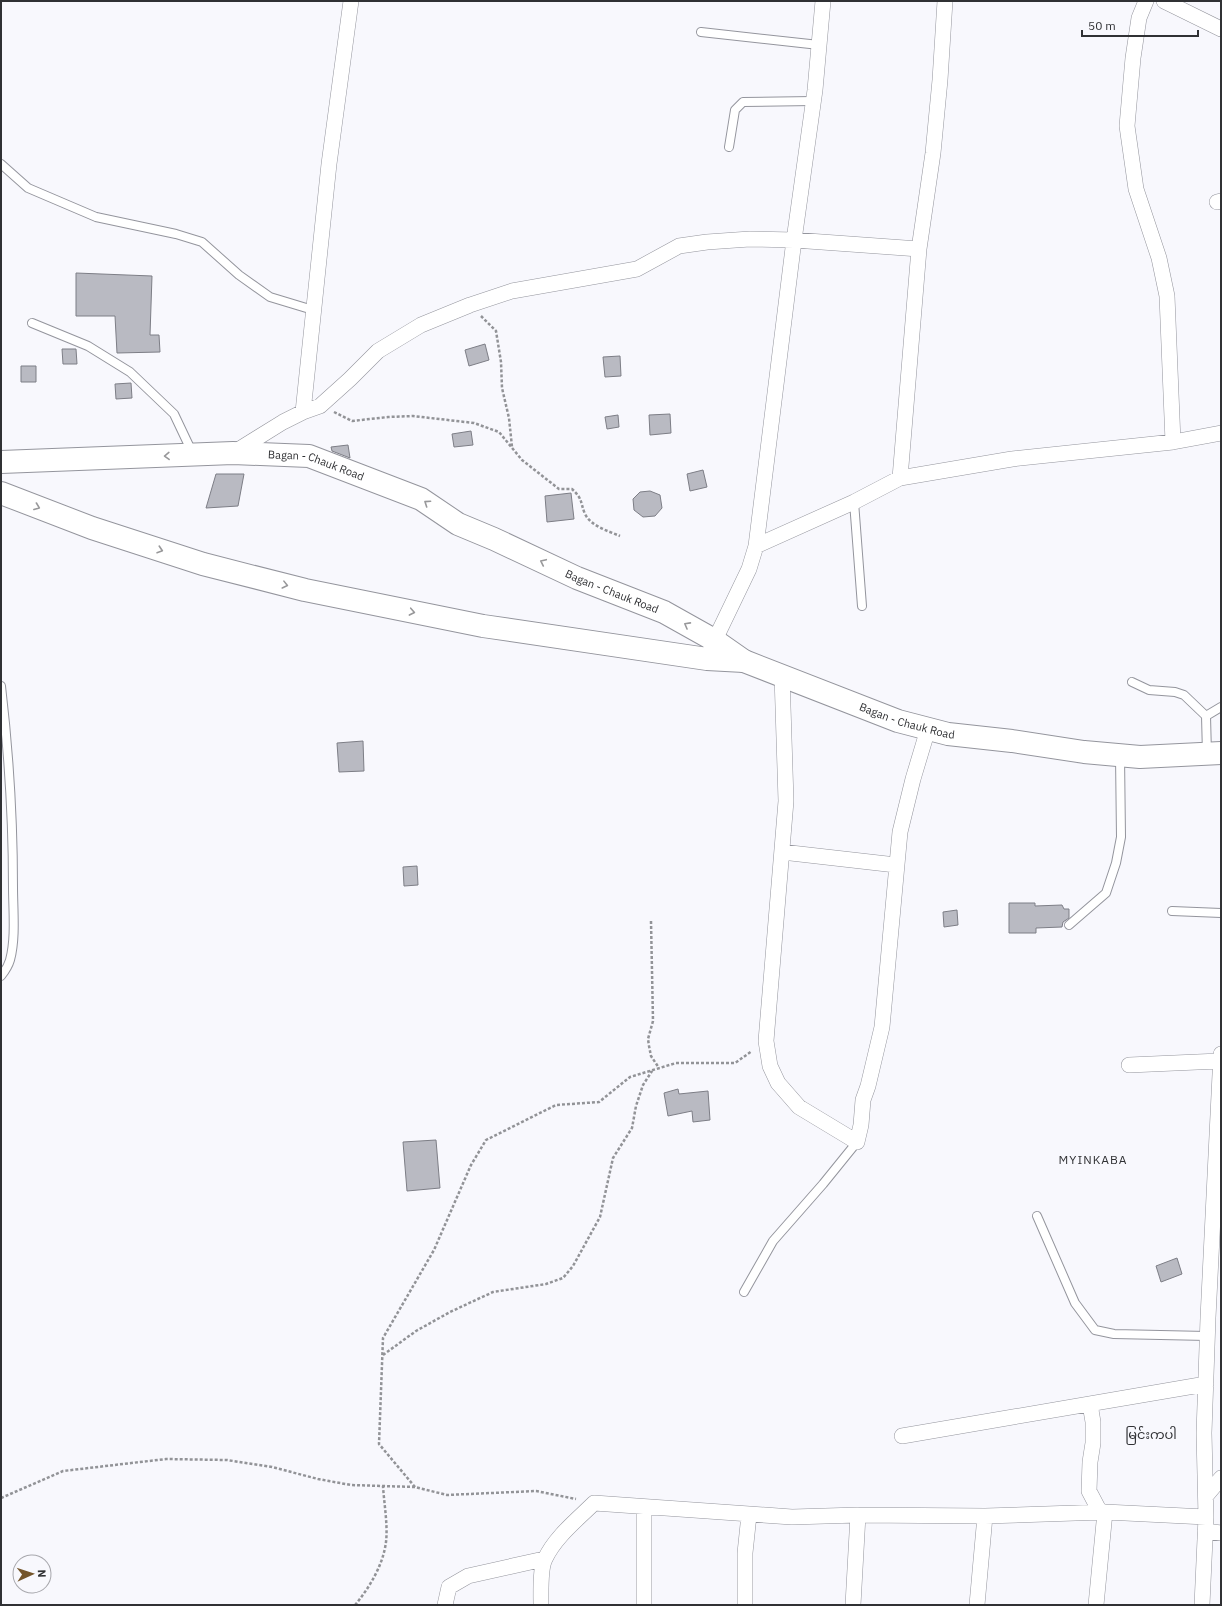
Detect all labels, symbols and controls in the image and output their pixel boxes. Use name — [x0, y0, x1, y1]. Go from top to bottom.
scale bar — [1082, 12, 1198, 38]
text: 50 m — [1088, 18, 1116, 33]
street label: Bagan - Chauk Road — [268, 447, 366, 484]
one-way arrow — [164, 452, 170, 460]
one-way arrow — [425, 501, 432, 508]
one-way arrow — [34, 503, 41, 511]
one-way arrow — [156, 545, 163, 554]
one-way arrow — [540, 559, 547, 567]
street label: Bagan - Chauk Road — [563, 566, 661, 616]
one-way arrow — [282, 580, 288, 588]
one-way arrow — [409, 608, 415, 616]
one-way arrow — [684, 622, 692, 629]
street label: Bagan - Chauk Road — [857, 700, 956, 742]
district label: MYINKABA — [1059, 1152, 1127, 1167]
district label: မြင်းကပါ — [1125, 1426, 1177, 1445]
north arrow — [12, 1554, 52, 1594]
text: N — [35, 1569, 49, 1578]

